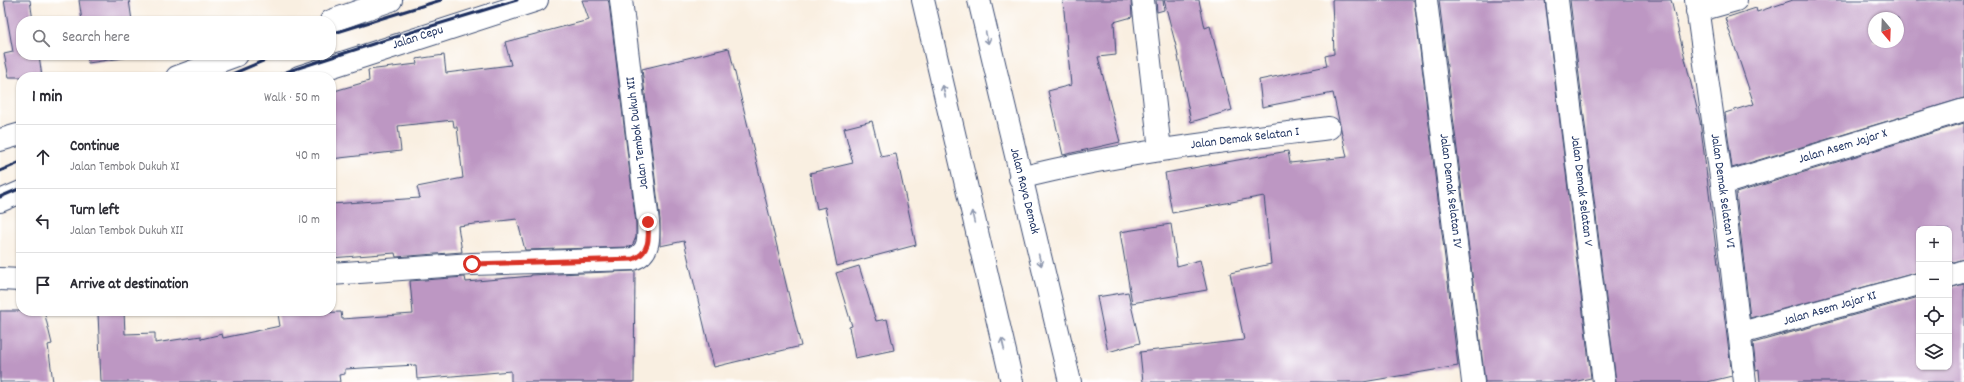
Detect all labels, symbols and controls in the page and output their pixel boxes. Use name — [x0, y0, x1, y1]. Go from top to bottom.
north arrow — [1868, 12, 1904, 48]
search box — [16, 16, 336, 60]
street label: Jalan Cepu — [390, 21, 446, 55]
icon: search — [30, 27, 52, 49]
text: Search here — [62, 27, 130, 49]
one-way arrow — [984, 31, 992, 44]
street label: Jalan Tembok Dukuh XII — [622, 76, 654, 190]
one-way arrow — [940, 85, 948, 98]
text: 1 min — [32, 86, 62, 110]
text: Walk · 50 m — [264, 89, 320, 108]
street label: Jalan Demak Selatan I — [1190, 123, 1300, 155]
street label: Jalan Asem Jajar X — [1796, 124, 1890, 170]
street label: Jalan Demak Selatan IV — [1434, 132, 1467, 250]
street label: Jalan Demak Selatan VI — [1705, 132, 1739, 250]
street label: Jalan Demak Selatan V — [1565, 134, 1597, 248]
text: Continue — [70, 136, 119, 158]
icon: ahead — [32, 146, 54, 168]
street label: Jalan Raya Demak — [1004, 146, 1044, 236]
text: 40 m — [296, 147, 320, 166]
text: Jalan Tembok Dukuh XI — [70, 158, 179, 177]
text: Turn left — [70, 200, 119, 222]
icon: left — [32, 210, 54, 232]
text: 10 m — [298, 211, 320, 230]
one-way arrow — [969, 211, 977, 224]
route end — [639, 213, 657, 231]
text: Jalan Tembok Dukuh XII — [70, 222, 183, 241]
map controls — [1916, 226, 1952, 370]
button: + — [1916, 226, 1952, 262]
one-way arrow — [1037, 253, 1044, 266]
route start — [463, 255, 481, 273]
button: − — [1916, 262, 1952, 298]
icon: arrive — [32, 274, 54, 296]
text: Arrive at destination — [70, 274, 188, 296]
street label: Jalan Asem Jajar XI — [1781, 287, 1879, 331]
button: locate — [1916, 298, 1952, 334]
button: layers — [1916, 334, 1952, 370]
one-way arrow — [999, 338, 1006, 351]

